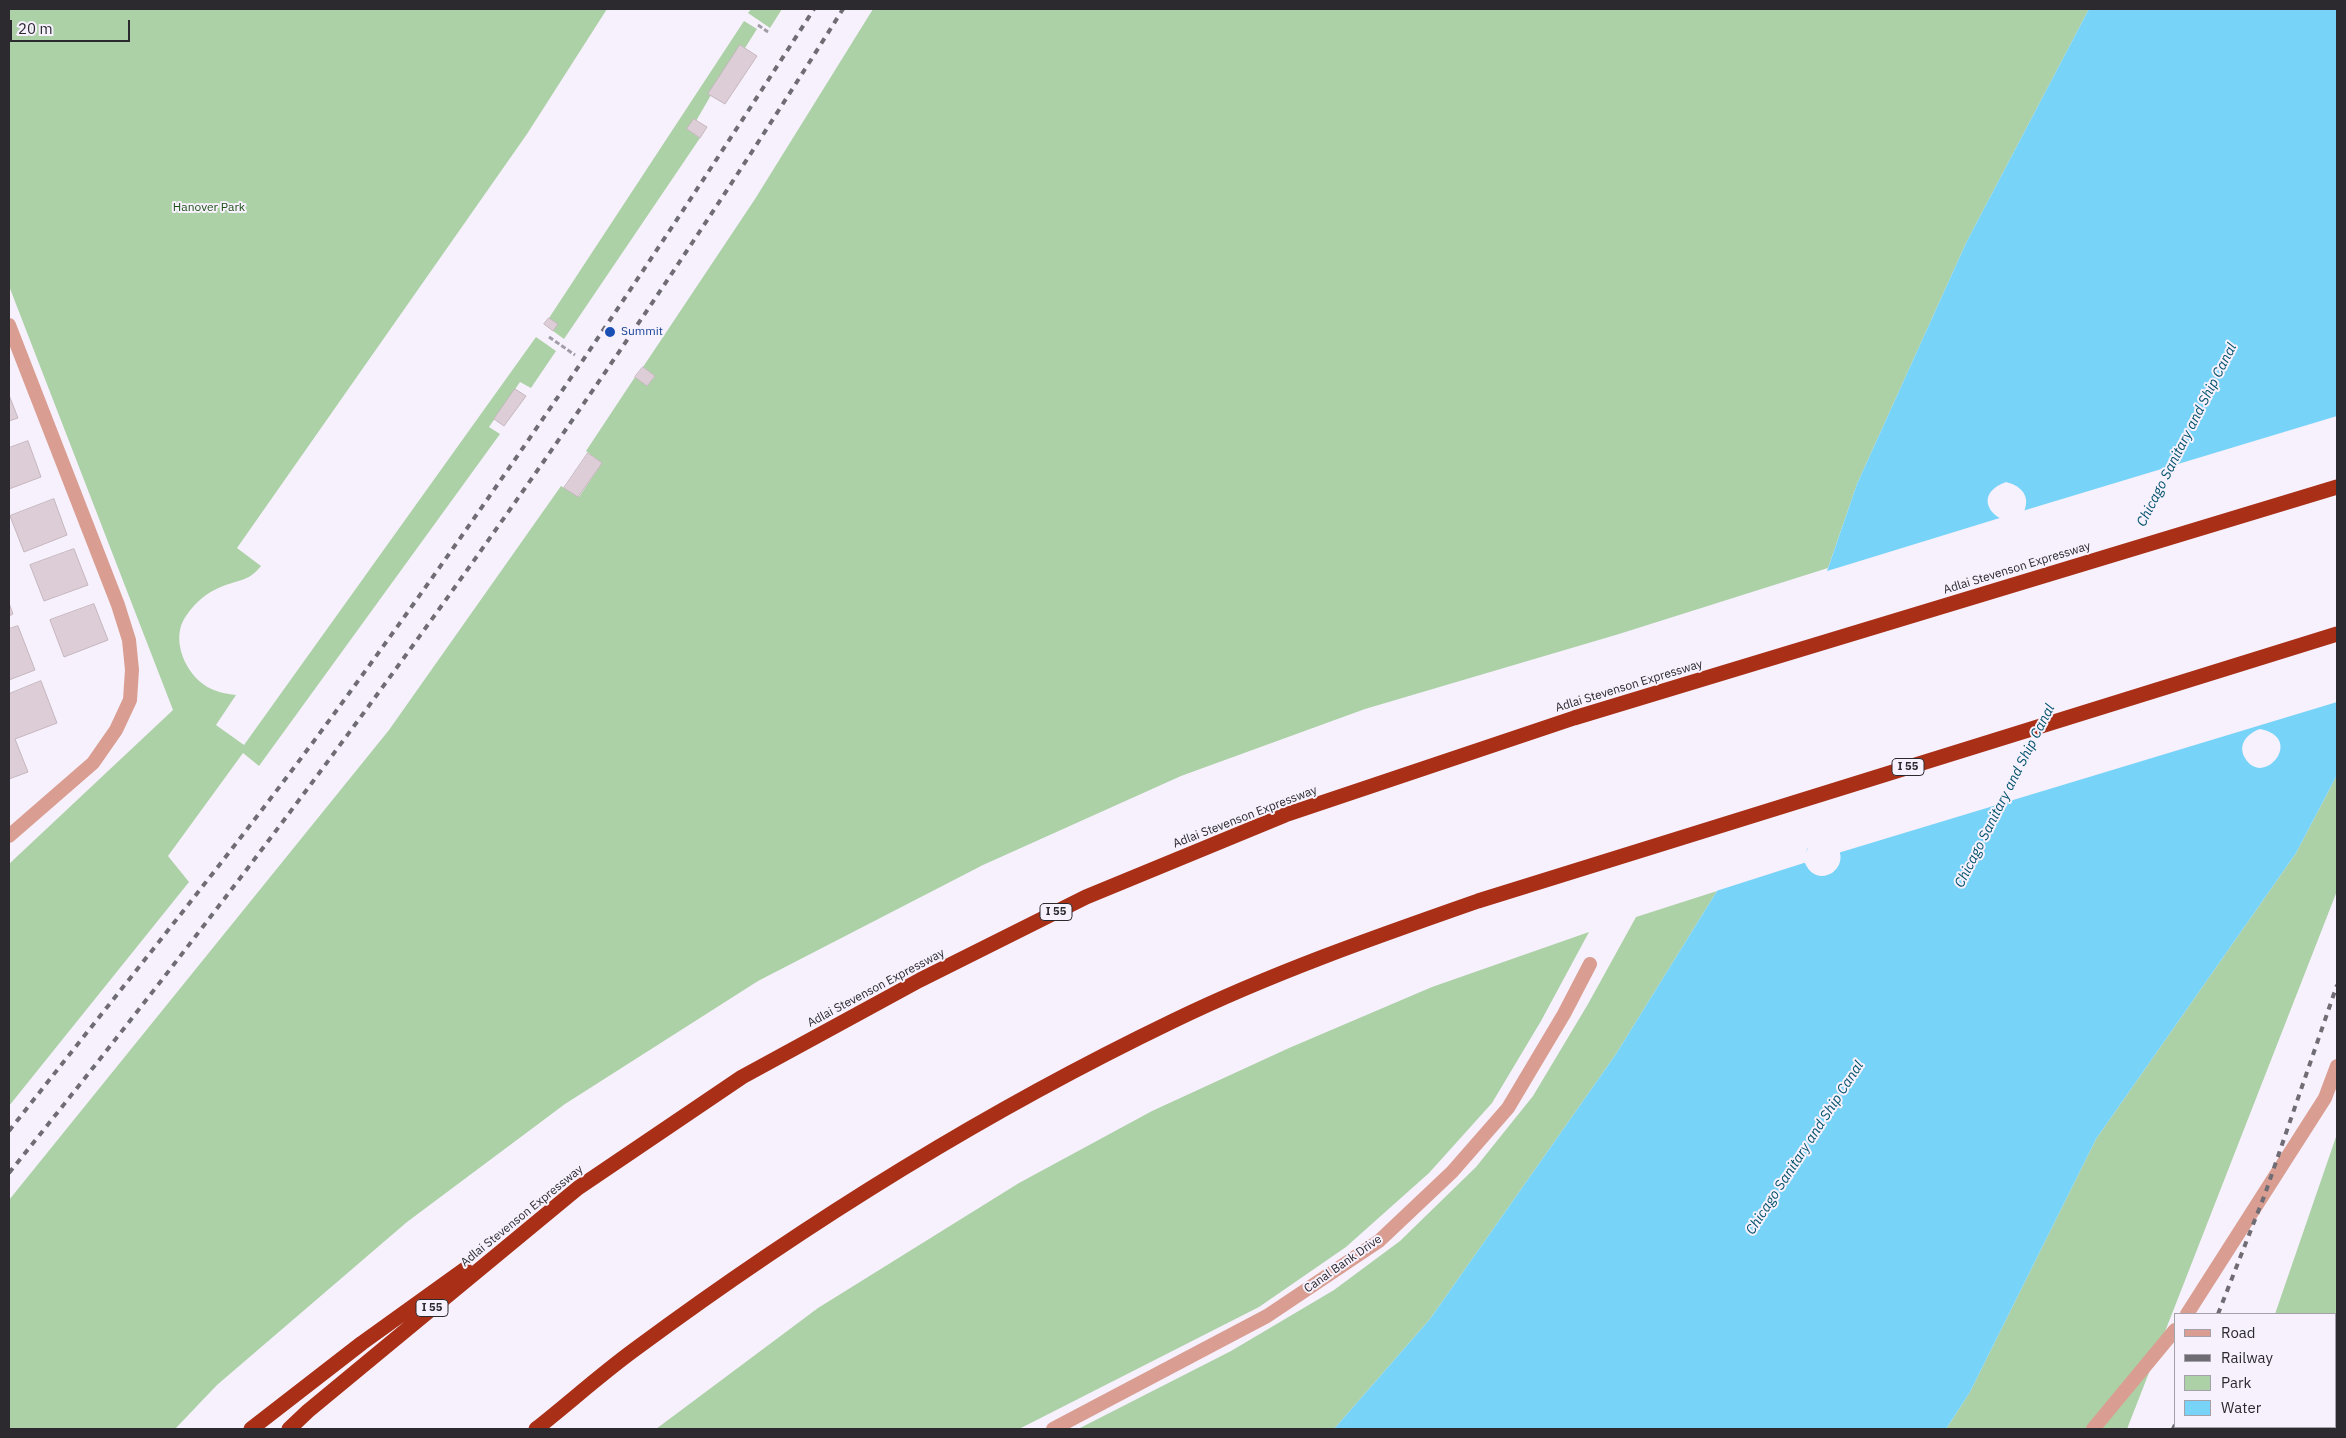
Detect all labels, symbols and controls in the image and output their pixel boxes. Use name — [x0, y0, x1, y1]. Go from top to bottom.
scale bar — [12, 10, 132, 42]
text: 20 m — [18, 19, 53, 38]
park label: Hanover Park — [173, 201, 245, 215]
marker: Summit — [603, 325, 617, 339]
place label: Summit — [621, 325, 663, 339]
water label: Chicago Sanitary and Ship Canal — [2133, 341, 2241, 529]
street label: Adlai Stevenson Expressway — [1942, 539, 2092, 597]
street label: Adlai Stevenson Expressway — [1554, 657, 1704, 715]
water label: Chicago Sanitary and Ship Canal — [1951, 702, 2059, 890]
road number: I 55 — [1892, 759, 1924, 776]
street label: Adlai Stevenson Expressway — [1171, 783, 1319, 851]
road number: I 55 — [1040, 904, 1072, 920]
street label: Adlai Stevenson Expressway — [805, 946, 947, 1030]
water label: Chicago Sanitary and Ship Canal — [1743, 1058, 1867, 1238]
street label: Adlai Stevenson Expressway — [458, 1162, 586, 1270]
street label: Canal Bank Drive — [1301, 1232, 1385, 1296]
road number: I 55 — [416, 1300, 448, 1316]
legend — [2174, 1313, 2336, 1428]
text: Road — [2221, 1323, 2256, 1342]
text: Railway — [2221, 1348, 2273, 1367]
text: Park — [2221, 1373, 2251, 1392]
text: Water — [2221, 1398, 2261, 1417]

